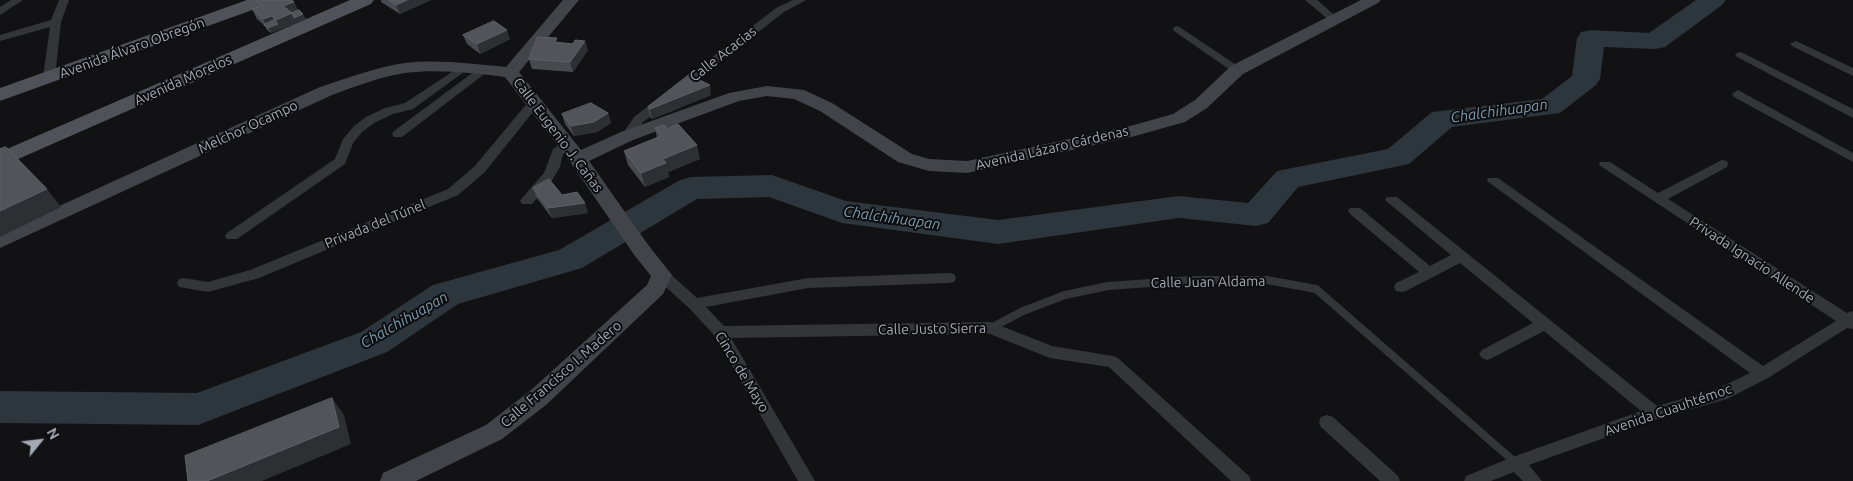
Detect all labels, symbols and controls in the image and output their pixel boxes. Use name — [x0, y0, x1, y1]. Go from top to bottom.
street label: Avenida Álvaro Obregón — [57, 14, 207, 82]
street label: Calle Acacias — [686, 23, 760, 85]
street label: Avenida Morelos — [132, 51, 234, 109]
street label: Calle Eugenio J. Cañas — [509, 74, 607, 196]
water label: Chalchihuapan — [1449, 95, 1549, 127]
street label: Melchor Ocampo — [196, 97, 300, 157]
street label: Avenida Lázaro Cárdenas — [974, 122, 1130, 174]
street label: Privada del Túnel — [322, 196, 428, 252]
water label: Chalchihuapan — [842, 202, 942, 234]
street label: Privada Ignacio Allende — [1686, 213, 1818, 307]
street label: Calle Juan Aldama — [1150, 273, 1266, 291]
water label: Chalchihuapan — [357, 288, 451, 352]
street label: Calle Francisco I. Madero — [497, 317, 625, 431]
street label: Calle Justo Sierra — [878, 320, 986, 338]
street label: Cinco de Mayo — [711, 329, 773, 415]
street label: Avenida Cuauhtémoc — [1602, 380, 1734, 440]
north arrow — [15, 416, 65, 466]
text: N — [44, 425, 63, 442]

